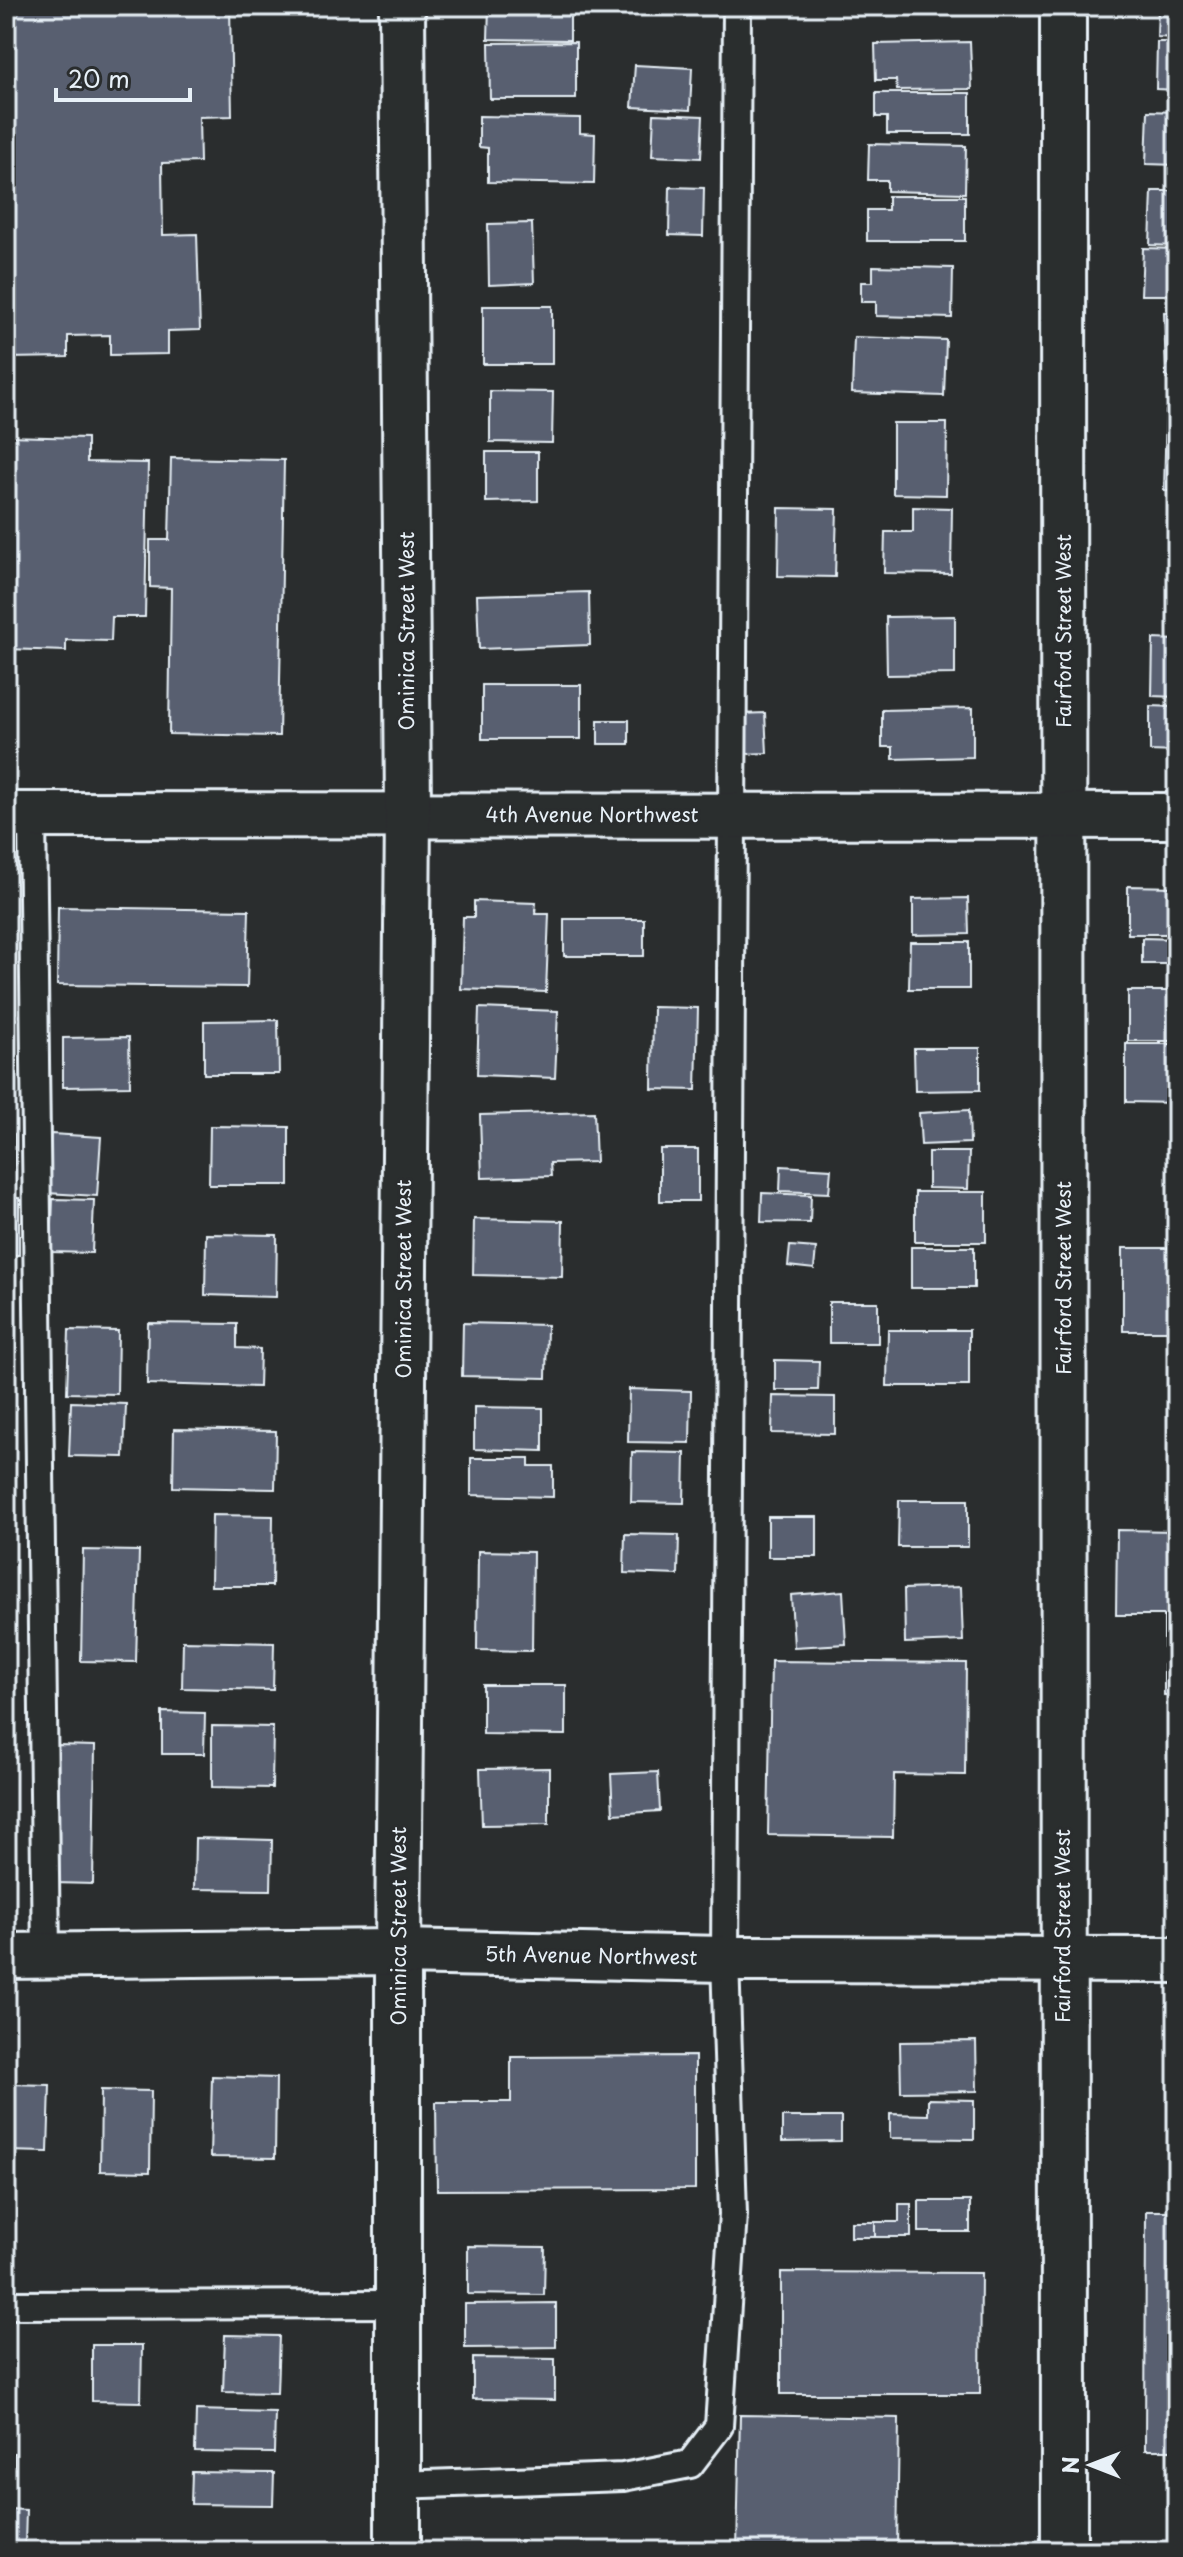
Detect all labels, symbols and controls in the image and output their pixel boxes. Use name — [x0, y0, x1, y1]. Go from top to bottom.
scale bar — [56, 52, 190, 102]
text: 20 m — [68, 60, 130, 96]
street label: Ominica Street West — [391, 532, 421, 730]
street label: Fairford Street West — [1048, 534, 1078, 728]
street label: 4th Avenue Northwest — [485, 799, 699, 829]
street label: Ominica Street West — [388, 1180, 418, 1378]
street label: Fairford Street West — [1048, 1181, 1078, 1375]
street label: Ominica Street West — [383, 1827, 413, 2025]
street label: Fairford Street West — [1047, 1829, 1077, 2023]
street label: 5th Avenue Northwest — [484, 1938, 698, 1972]
north arrow — [1051, 2425, 1131, 2505]
text: N — [1053, 2456, 1086, 2474]

